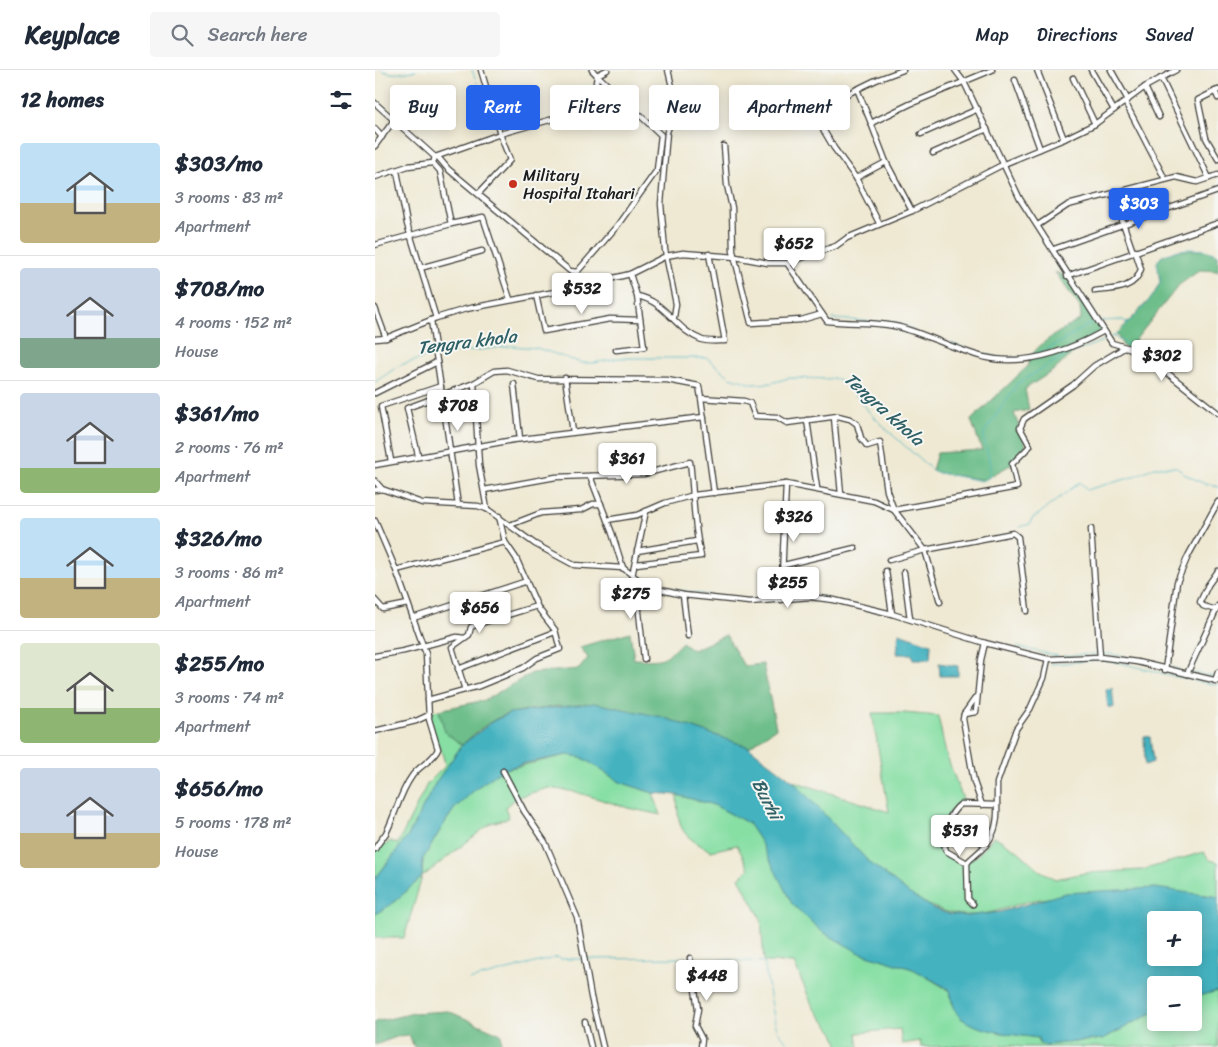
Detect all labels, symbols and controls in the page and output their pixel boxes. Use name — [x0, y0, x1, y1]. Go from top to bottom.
search box — [150, 12, 500, 57]
text: Keyplace — [25, 14, 120, 56]
text: Search here — [208, 18, 308, 51]
text: Map — [976, 19, 1009, 51]
text: Directions — [1037, 19, 1118, 51]
text: Saved — [1146, 19, 1193, 51]
icon: search — [168, 21, 196, 49]
text: 12 homes — [20, 81, 104, 119]
chip: Buy — [390, 85, 456, 130]
chip: Rent — [466, 85, 540, 130]
chip: Filters — [550, 85, 639, 130]
chip: New — [649, 85, 719, 130]
chip: Apartment — [729, 85, 850, 130]
icon: filters — [327, 86, 355, 114]
text: $303/mo — [175, 145, 263, 183]
place label: Military Hospital Itahari — [523, 161, 635, 208]
icon: home — [60, 163, 120, 223]
marker: Military Hospital Itahari — [507, 178, 519, 190]
text: 3 rooms · 83 m² — [175, 183, 283, 212]
pin: $303 — [1109, 188, 1169, 230]
text: $303 — [1120, 189, 1158, 218]
text: Apartment — [175, 212, 251, 241]
pin: $652 — [764, 228, 824, 270]
text: $652 — [775, 229, 813, 258]
text: $708/mo — [175, 270, 264, 308]
pin: $532 — [552, 272, 612, 315]
text: $532 — [563, 274, 601, 303]
icon: home — [60, 288, 120, 348]
text: 4 rooms · 152 m² — [175, 308, 292, 337]
water label: Tengra khola — [416, 320, 520, 364]
text: House — [175, 337, 218, 366]
pin: $302 — [1132, 340, 1192, 382]
text: $302 — [1143, 341, 1181, 370]
water label: Tengra khola — [836, 364, 933, 456]
pin: $708 — [428, 390, 488, 432]
text: $708 — [438, 391, 478, 420]
text: $361/mo — [175, 395, 259, 433]
icon: home — [60, 413, 120, 473]
text: 2 rooms · 76 m² — [175, 433, 284, 462]
pin: $361 — [597, 442, 657, 485]
text: $361 — [609, 444, 645, 473]
text: Apartment — [175, 462, 251, 491]
pin: $326 — [764, 500, 824, 543]
text: $326 — [775, 502, 813, 531]
text: $326/mo — [175, 520, 262, 558]
icon: home — [60, 538, 120, 598]
text: 3 rooms · 86 m² — [175, 558, 284, 587]
pin: $255 — [758, 566, 818, 609]
text: $255 — [768, 568, 808, 597]
pin: $275 — [601, 578, 661, 620]
text: $275 — [612, 579, 650, 608]
text: Apartment — [175, 587, 251, 616]
pin: $656 — [450, 592, 510, 634]
text: $656 — [461, 593, 499, 622]
text: $255/mo — [175, 645, 264, 683]
icon: home — [60, 663, 120, 723]
text: 3 rooms · 74 m² — [175, 683, 284, 712]
text: Apartment — [175, 712, 251, 741]
text: $656/mo — [175, 770, 263, 808]
water label: Burhi — [743, 773, 793, 829]
icon: home — [60, 788, 120, 848]
text: 5 rooms · 178 m² — [175, 808, 292, 837]
pin: $531 — [930, 814, 990, 857]
text: $531 — [942, 816, 978, 845]
text: House — [175, 837, 218, 866]
map controls — [1147, 911, 1202, 1031]
button: + — [1147, 911, 1202, 966]
pin: $448 — [677, 960, 737, 1002]
text: $448 — [687, 961, 727, 990]
button: − — [1147, 976, 1202, 1031]

